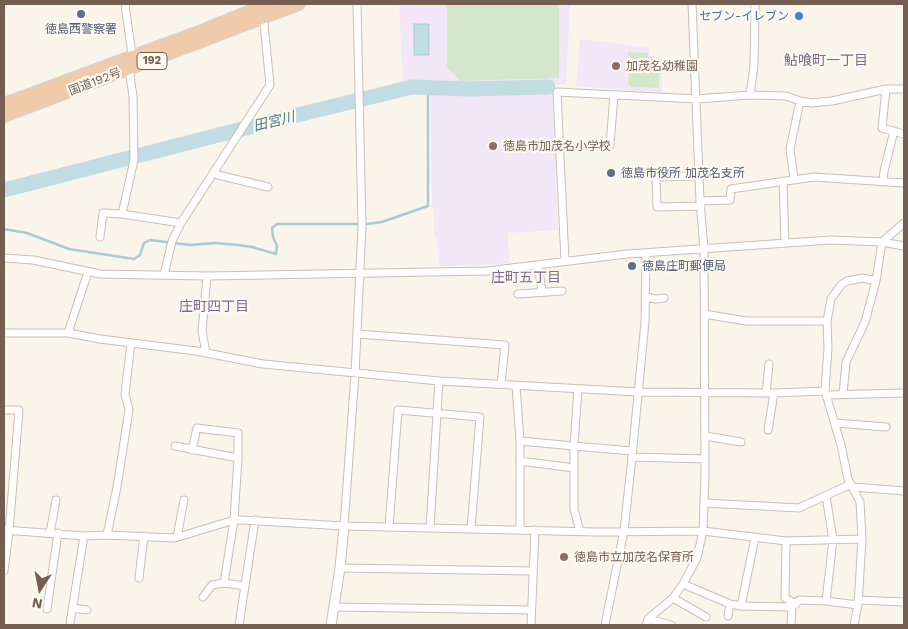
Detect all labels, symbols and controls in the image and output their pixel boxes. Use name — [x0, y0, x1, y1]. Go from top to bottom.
marker: 徳島西警察署 — [75, 8, 87, 20]
place label: セブン-イレブン — [699, 9, 789, 23]
marker: セブン-イレブン — [793, 10, 805, 22]
place label: 徳島西警察署 — [45, 22, 117, 36]
road number: 192 — [137, 52, 167, 70]
district label: 鮎喰町一丁目 — [784, 53, 868, 69]
place label: 加茂名幼稚園 — [626, 59, 698, 73]
marker: 加茂名幼稚園 — [610, 60, 622, 72]
street label: 国道192号 — [67, 65, 123, 99]
water label: 田宮川 — [252, 109, 296, 135]
place label: 徳島市加茂名小学校 — [503, 139, 611, 153]
marker: 徳島市加茂名小学校 — [487, 140, 499, 152]
place label: 徳島市役所 加茂名支所 — [621, 166, 745, 180]
marker: 徳島市役所 加茂名支所 — [605, 167, 617, 179]
place label: 徳島庄町郵便局 — [642, 259, 726, 273]
marker: 徳島庄町郵便局 — [626, 260, 638, 272]
district label: 庄町五丁目 — [491, 270, 561, 286]
district label: 庄町四丁目 — [179, 299, 249, 315]
place label: 徳島市立加茂名保育所 — [574, 550, 694, 564]
marker: 徳島市立加茂名保育所 — [558, 551, 570, 563]
north arrow — [15, 564, 65, 614]
text: N — [31, 595, 44, 613]

